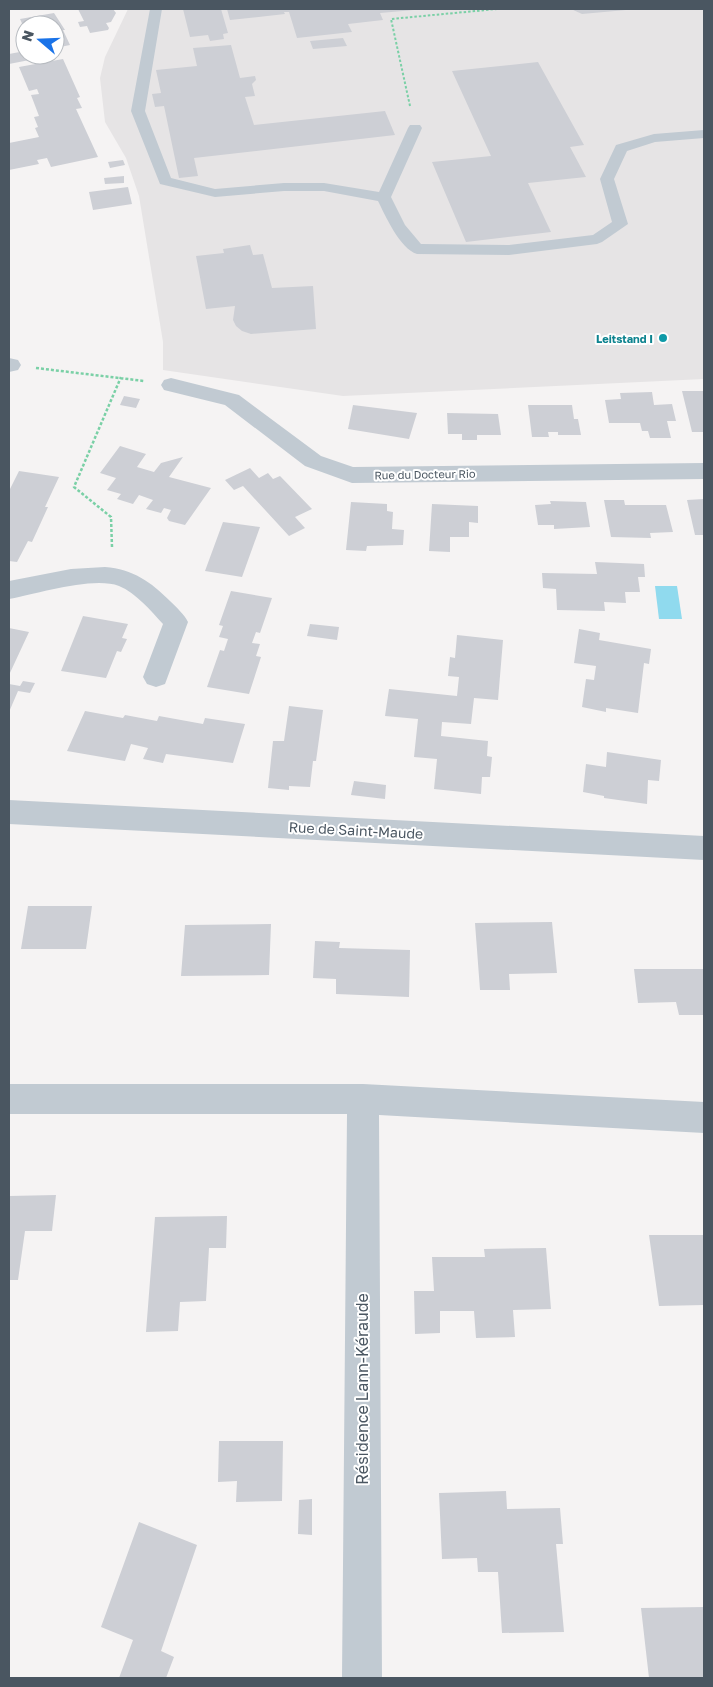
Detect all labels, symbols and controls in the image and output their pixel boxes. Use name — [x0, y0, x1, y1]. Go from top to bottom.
north arrow — [15, 15, 65, 65]
text: N — [17, 28, 37, 43]
place label: Leitstand I — [596, 332, 653, 345]
marker: Leitstand I — [657, 332, 669, 344]
street label: Rue du Docteur Rio — [374, 467, 476, 481]
street label: Rue de Saint-Maude — [288, 818, 424, 842]
street label: Résidence Lann-Kéraude — [352, 1293, 372, 1485]

